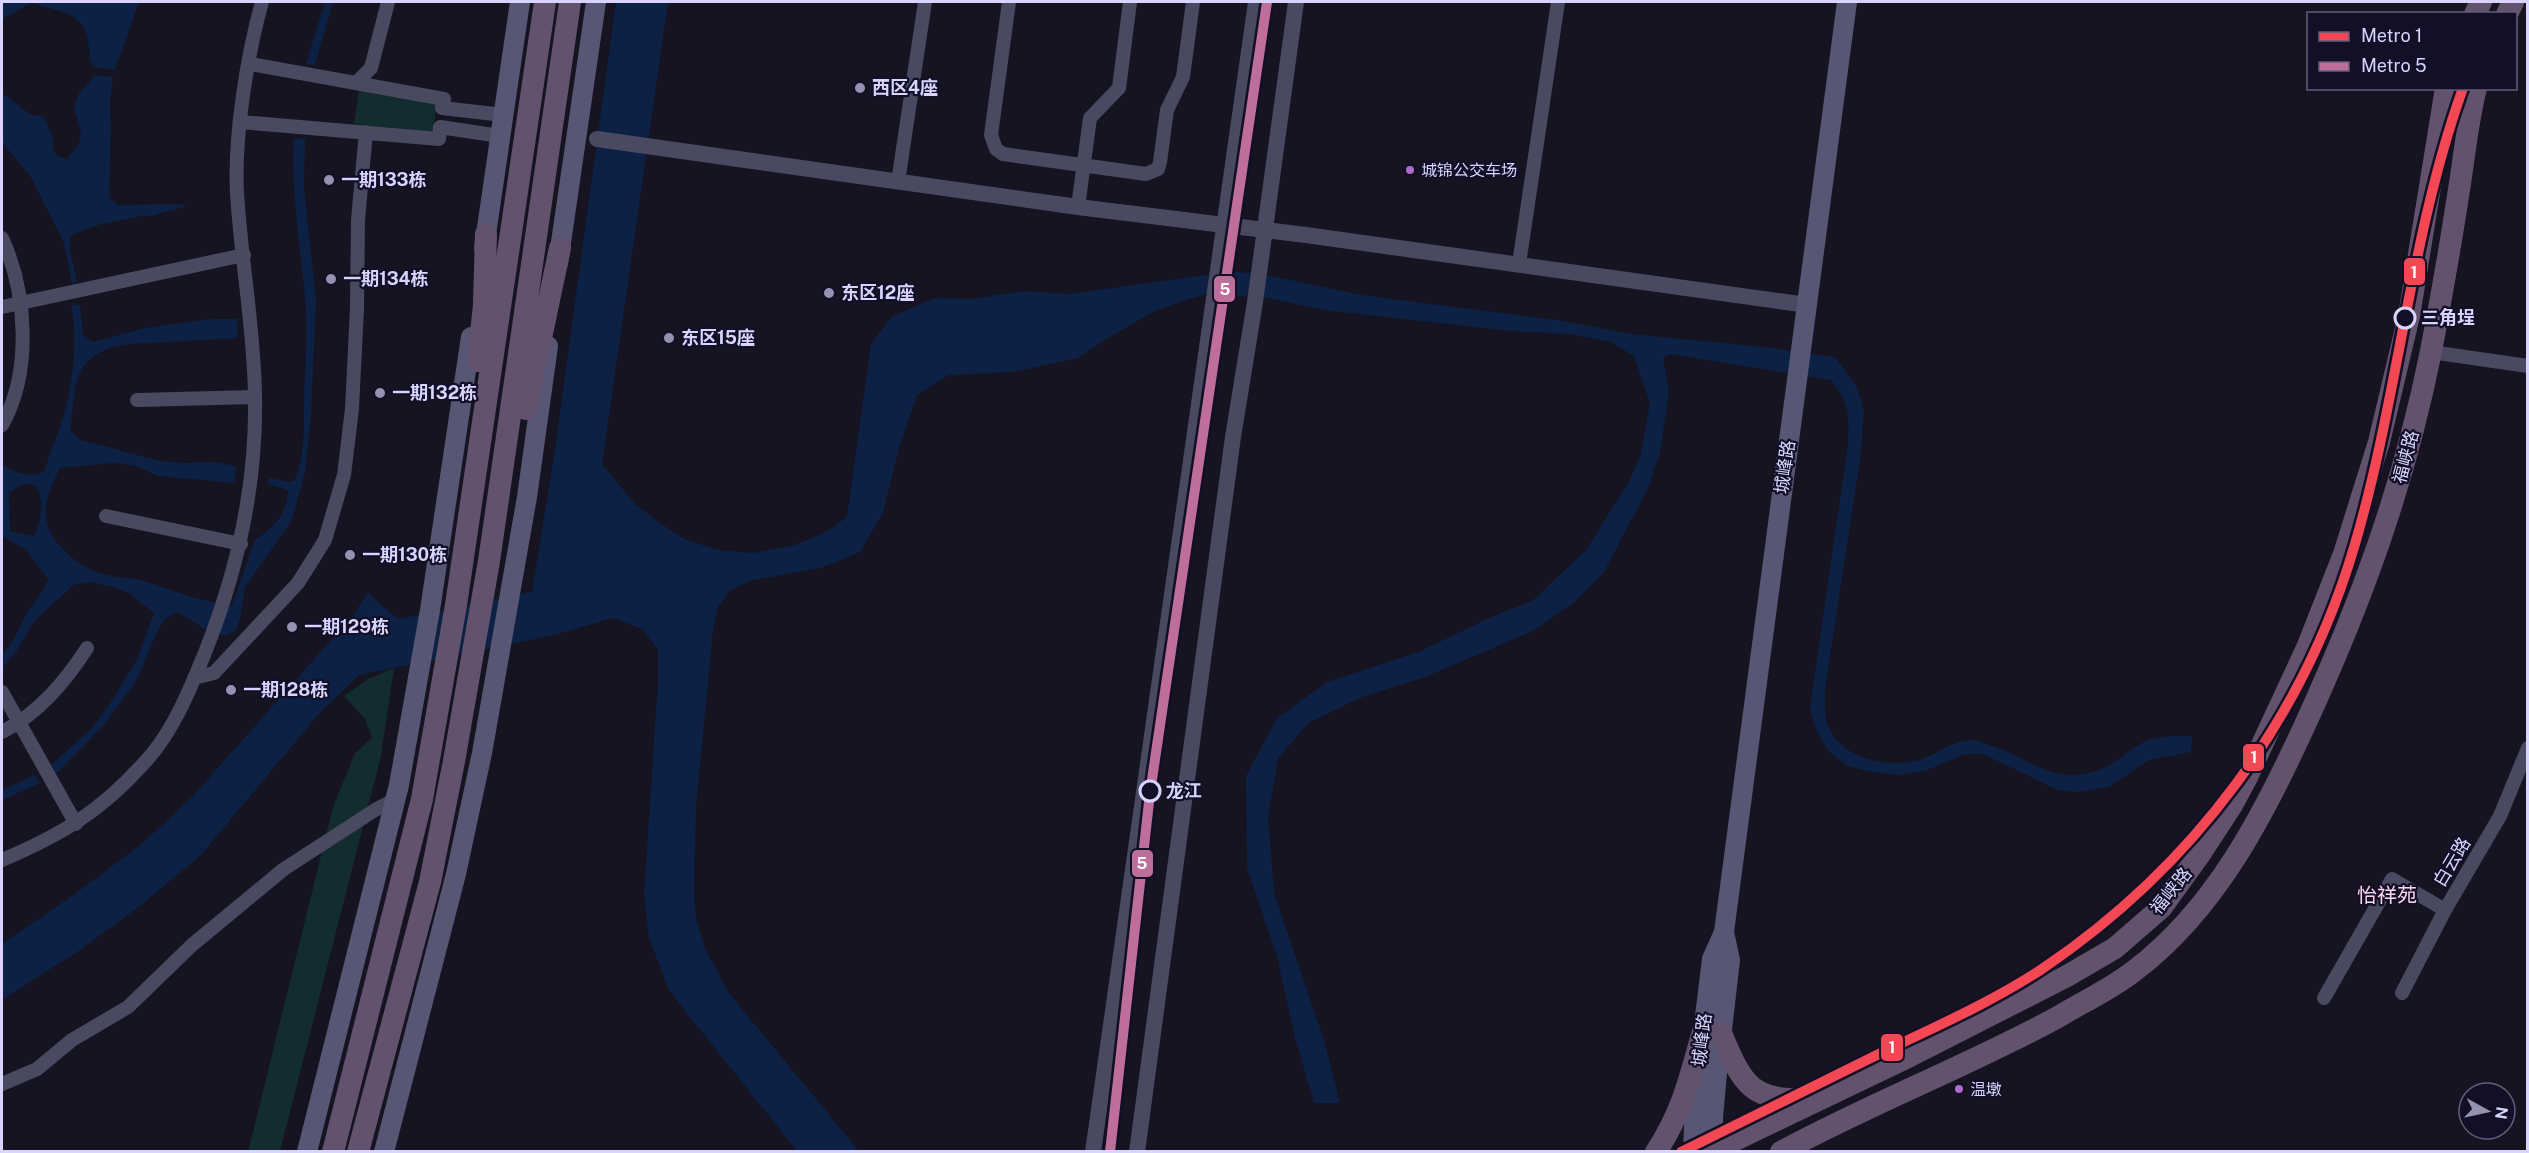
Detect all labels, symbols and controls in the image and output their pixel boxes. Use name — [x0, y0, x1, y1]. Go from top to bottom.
legend — [2307, 12, 2517, 90]
text: Metro 1 — [2361, 25, 2422, 46]
text: Metro 5 — [2361, 55, 2426, 76]
place label: 西区4座 — [872, 77, 938, 98]
marker: 西区4座 — [853, 81, 867, 95]
place label: 城锦公交车场 — [1421, 161, 1517, 180]
marker: 城锦公交车场 — [1404, 164, 1416, 176]
place label: 一期133栋 — [341, 169, 427, 190]
marker: 一期133栋 — [322, 173, 336, 187]
line badge: 1 — [2403, 257, 2426, 286]
text: 1 — [2411, 263, 2417, 282]
place label: 一期134栋 — [343, 268, 428, 289]
marker: 一期134栋 — [324, 272, 338, 286]
line badge: 5 — [1213, 275, 1236, 303]
text: 5 — [1220, 280, 1231, 299]
place label: 东区12座 — [841, 282, 914, 303]
marker: 东区12座 — [822, 286, 836, 300]
marker: 三角埕 — [2394, 307, 2416, 329]
place label: 三角埕 — [2421, 307, 2475, 328]
place label: 东区15座 — [681, 327, 755, 348]
marker: 东区15座 — [662, 331, 676, 345]
place label: 一期132栋 — [392, 382, 477, 403]
marker: 一期132栋 — [373, 386, 387, 400]
street label: 福峡路 — [2388, 428, 2423, 486]
street label: 城峰路 — [1770, 439, 1799, 495]
place label: 一期130栋 — [362, 544, 447, 565]
marker: 一期130栋 — [343, 548, 357, 562]
place label: 一期129栋 — [304, 616, 389, 637]
marker: 一期129栋 — [285, 620, 299, 634]
place label: 一期128栋 — [243, 679, 328, 700]
marker: 一期128栋 — [224, 683, 238, 697]
line badge: 1 — [2242, 743, 2265, 772]
text: 1 — [2251, 748, 2257, 767]
marker: 龙江 — [1139, 780, 1161, 802]
place label: 龙江 — [1166, 780, 1202, 801]
street label: 白云路 — [2429, 833, 2474, 890]
line badge: 5 — [1131, 849, 1154, 878]
text: 5 — [1137, 854, 1148, 873]
street label: 福峡路 — [2145, 863, 2196, 918]
district label: 怡祥苑 — [2357, 883, 2417, 907]
street label: 城峰路 — [1688, 1012, 1715, 1068]
line badge: 1 — [1880, 1033, 1904, 1062]
text: 1 — [1889, 1038, 1895, 1057]
place label: 温墩 — [1970, 1080, 2002, 1099]
north arrow — [2457, 1081, 2517, 1141]
marker: 温墩 — [1953, 1083, 1965, 1095]
text: N — [2491, 1105, 2512, 1121]

